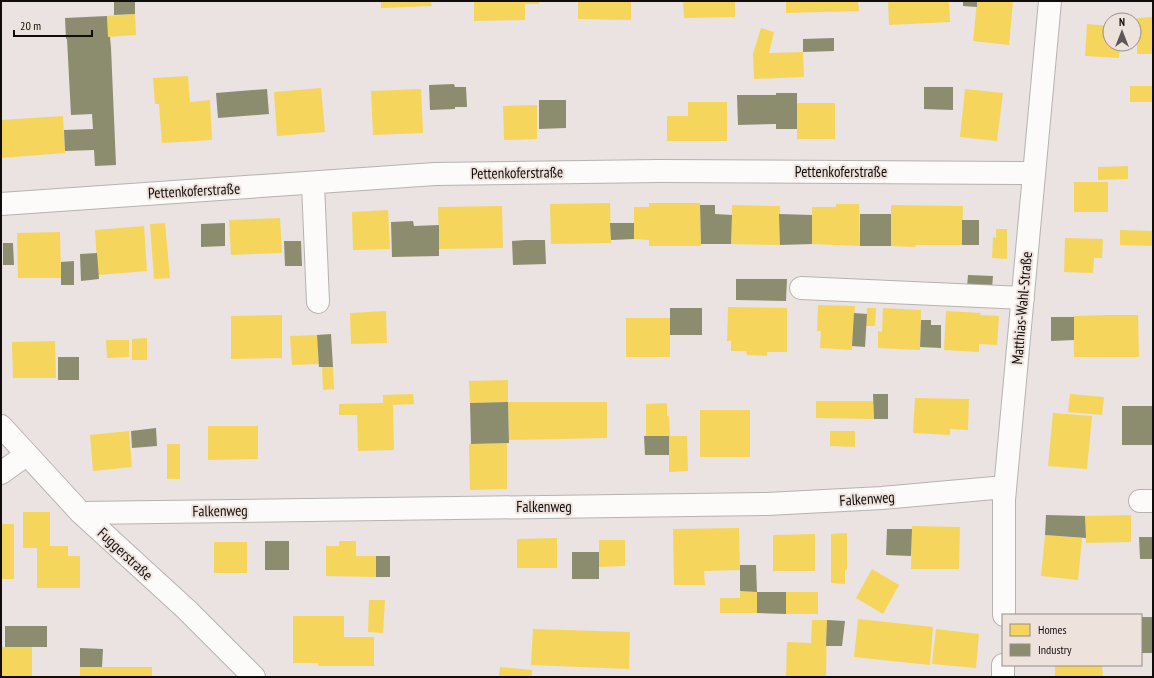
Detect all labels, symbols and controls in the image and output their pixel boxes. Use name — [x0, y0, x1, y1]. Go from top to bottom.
scale bar — [14, 12, 92, 38]
north arrow — [1102, 12, 1142, 52]
text: N — [1119, 15, 1125, 29]
text: 20 m — [20, 18, 41, 33]
street label: Pettenkoferstraße — [471, 162, 563, 183]
street label: Pettenkoferstraße — [795, 162, 887, 181]
street label: Pettenkoferstraße — [147, 179, 241, 202]
street label: Matthias-Wahl-Straße — [1007, 251, 1036, 365]
street label: Falkenweg — [839, 487, 895, 510]
street label: Falkenweg — [516, 497, 572, 516]
street label: Falkenweg — [192, 501, 248, 520]
street label: Fuggerstraße — [94, 523, 157, 584]
legend — [1002, 614, 1142, 666]
text: Homes — [1038, 622, 1066, 637]
text: Industry — [1038, 642, 1072, 657]

